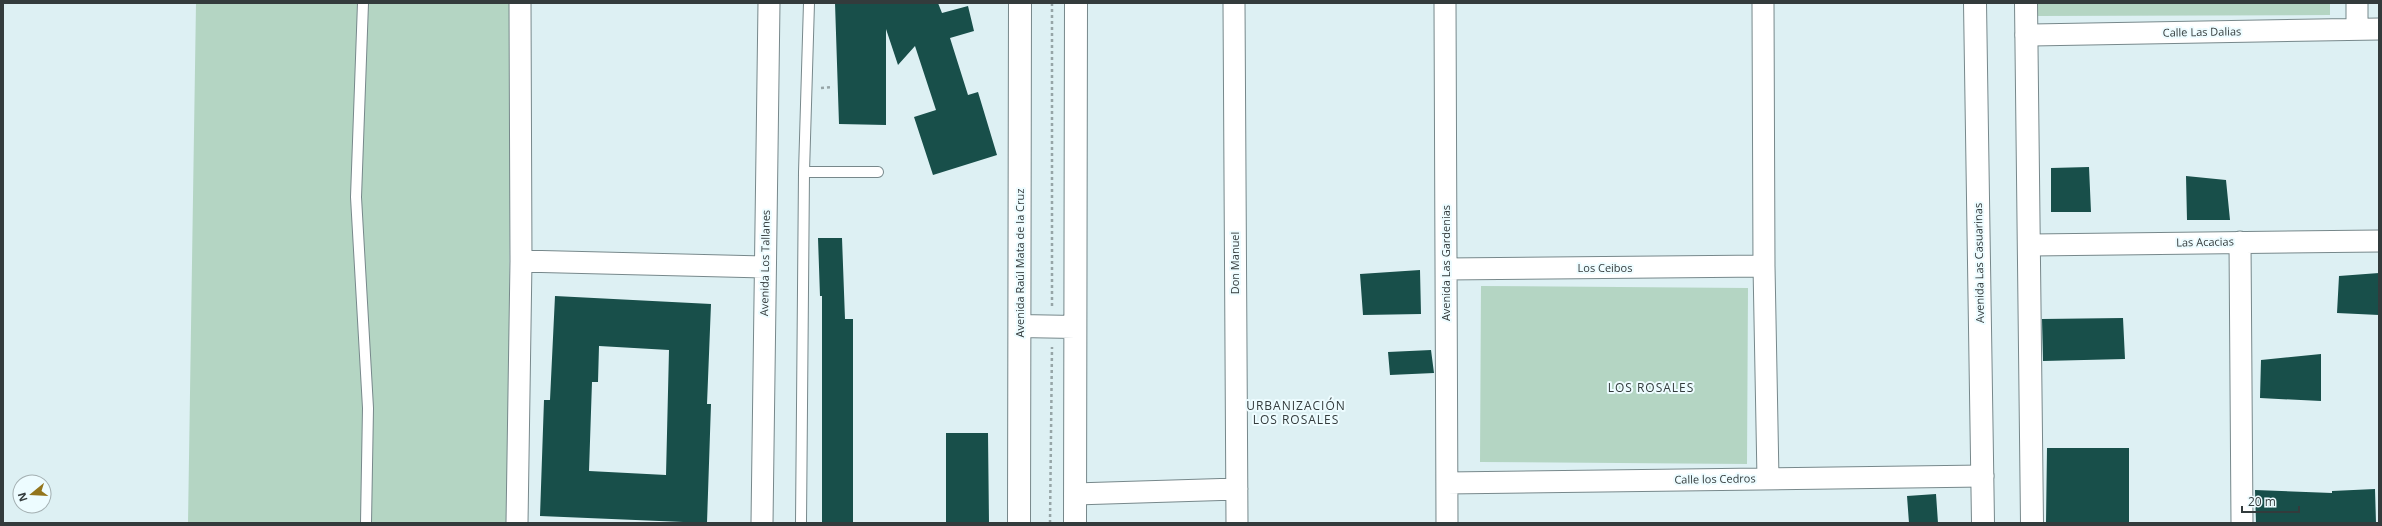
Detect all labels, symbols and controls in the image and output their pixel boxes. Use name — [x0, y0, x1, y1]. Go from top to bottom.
street label: Calle Las Dalias — [2163, 23, 2241, 40]
street label: Avenida Raúl Mata de la Cruz — [1012, 189, 1027, 337]
street label: Avenida Las Casuarinas — [1970, 203, 1987, 323]
street label: Avenida Las Gardenias — [1438, 205, 1453, 321]
street label: Avenida Los Tallanes — [756, 210, 773, 316]
street label: Don Manuel — [1227, 232, 1242, 294]
street label: Las Acacias — [2176, 233, 2234, 250]
street label: Los Ceibos — [1578, 260, 1632, 275]
district label: LOS ROSALES — [1608, 379, 1694, 396]
district label: URBANIZACIÓN LOS ROSALES — [1246, 397, 1346, 428]
street label: Calle los Cedros — [1674, 470, 1756, 487]
north arrow — [12, 474, 52, 514]
scale bar — [2242, 488, 2299, 514]
text: N — [13, 491, 31, 504]
text: 20 m — [2248, 493, 2276, 510]

